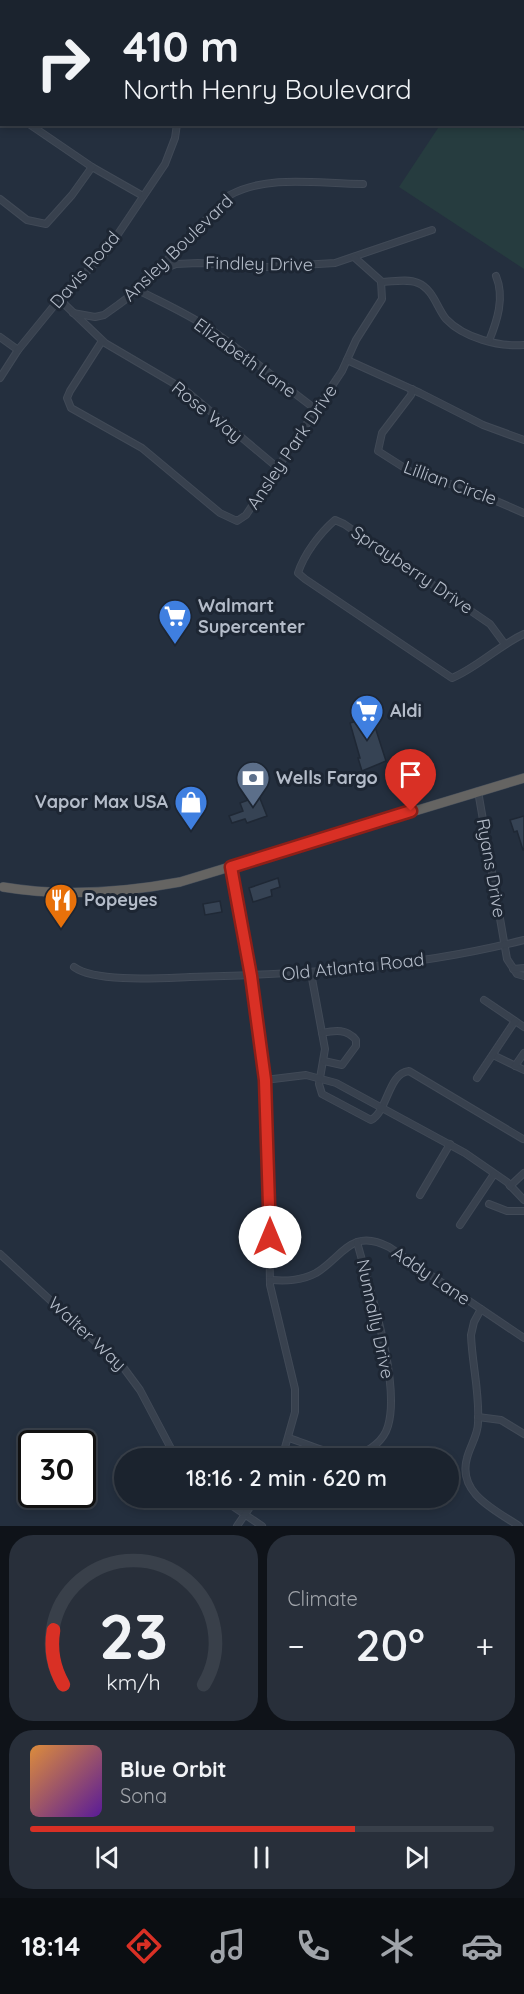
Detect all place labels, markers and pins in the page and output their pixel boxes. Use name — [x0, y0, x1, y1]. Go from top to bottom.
place label: Walmart Supercenter — [198, 594, 305, 638]
supermarket icon: Walmart Supercenter — [157, 598, 193, 645]
supermarket icon: Aldi — [349, 693, 385, 740]
place label: Aldi — [390, 699, 422, 722]
pin — [385, 749, 436, 811]
bank icon: Wells Fargo — [235, 760, 271, 807]
place label: Wells Fargo — [276, 766, 378, 789]
shop icon: Vapor Max USA — [173, 784, 209, 831]
place label: Vapor Max USA — [35, 790, 168, 813]
restaurant icon: Popeyes — [43, 882, 79, 929]
place label: Popeyes — [84, 888, 158, 911]

